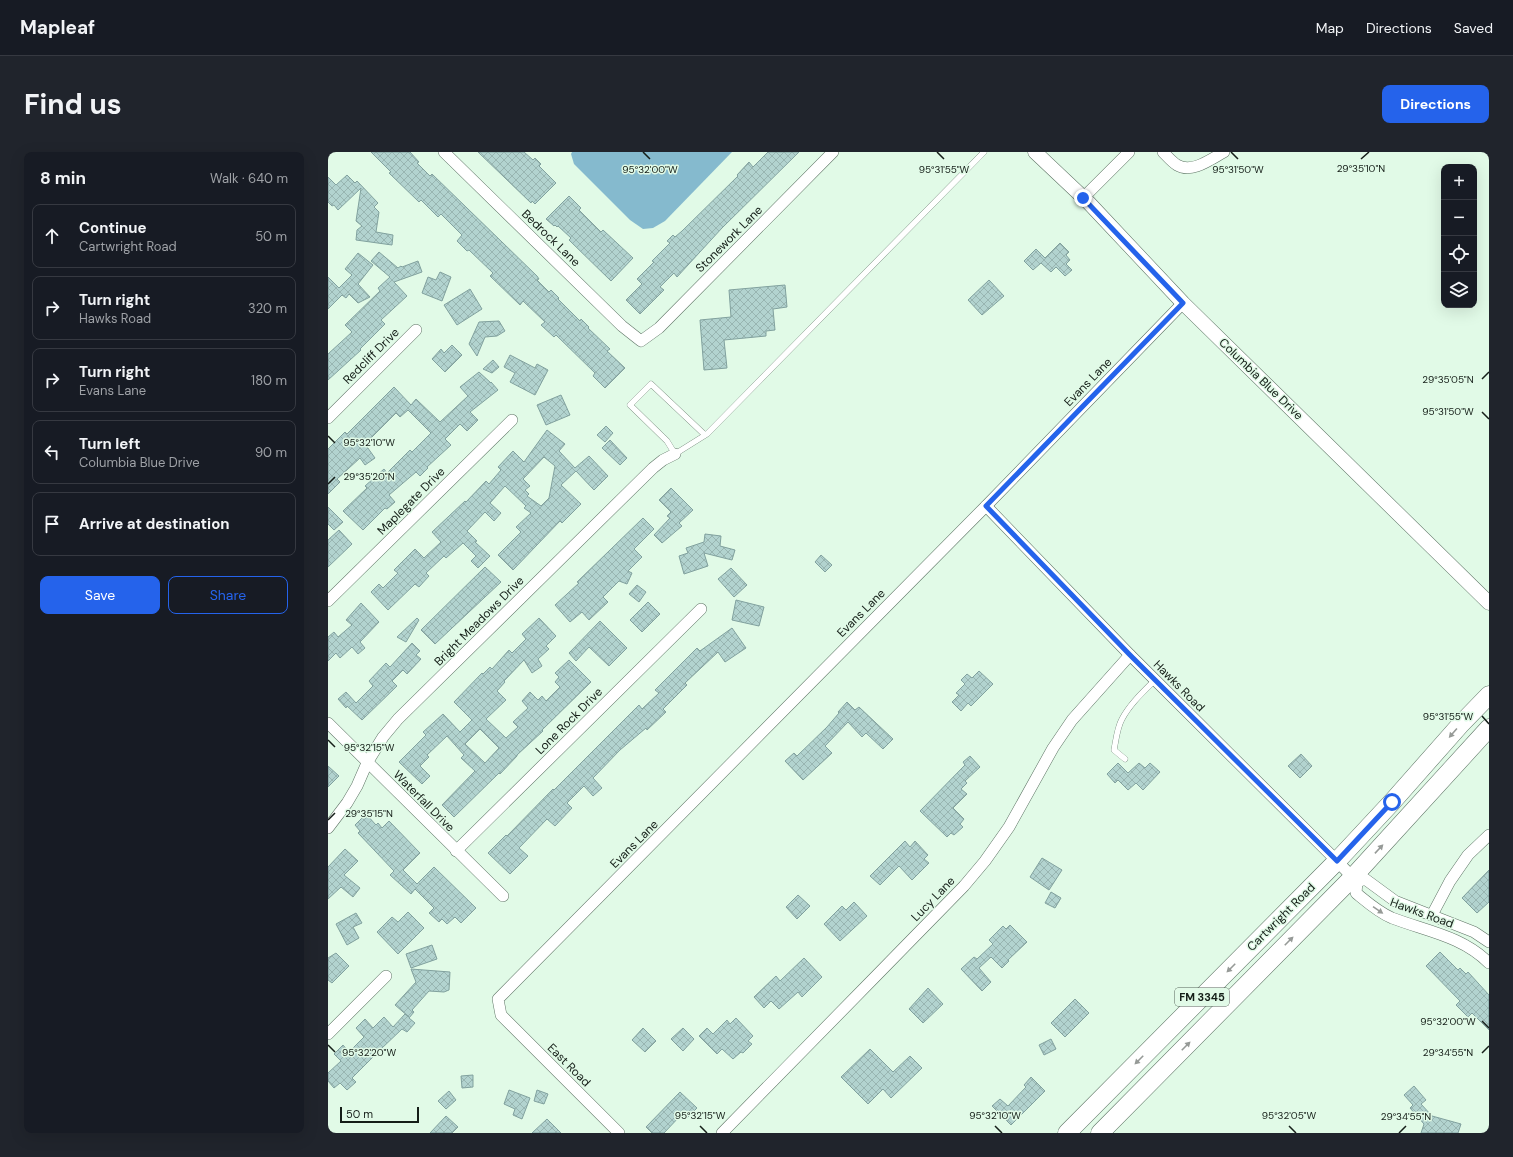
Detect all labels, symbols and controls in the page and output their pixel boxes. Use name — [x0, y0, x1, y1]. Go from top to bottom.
text: Mapleaf — [20, 15, 95, 40]
text: Map — [1316, 19, 1344, 37]
text: Directions — [1366, 19, 1432, 37]
text: Saved — [1454, 19, 1493, 37]
button: Directions — [1382, 85, 1489, 123]
text: Find us — [24, 86, 122, 123]
text: 29°35'10"N — [1337, 162, 1385, 175]
text: 95°32'00"W — [622, 163, 678, 176]
text: 95°31'55"W — [919, 163, 970, 176]
text: 95°31'50"W — [1212, 163, 1264, 176]
map controls — [1441, 164, 1477, 308]
button: + — [1441, 164, 1477, 200]
text: 8 min — [40, 167, 86, 189]
text: Walk · 640 m — [210, 170, 288, 187]
route end — [1074, 189, 1092, 207]
button: − — [1441, 200, 1477, 236]
street label: Stonework Lane — [692, 202, 766, 276]
street label: Bedrock Lane — [518, 206, 584, 270]
text: Continue — [79, 218, 147, 238]
icon: ahead — [41, 225, 63, 247]
text: 50 m — [255, 228, 287, 245]
button: locate — [1441, 236, 1477, 272]
text: Cartwright Road — [79, 238, 177, 255]
button: layers — [1441, 272, 1477, 308]
text: Turn right — [79, 290, 150, 310]
icon: right — [41, 297, 63, 319]
text: 320 m — [248, 300, 287, 317]
text: Hawks Road — [79, 310, 151, 327]
street label: Redcliff Drive — [339, 324, 403, 388]
street label: Columbia Blue Drive — [1215, 335, 1307, 424]
street label: Evans Lane — [1061, 354, 1115, 410]
text: Turn right — [79, 362, 150, 382]
icon: right — [41, 369, 63, 391]
text: 180 m — [251, 372, 287, 389]
text: 29°35'05"N — [1422, 373, 1474, 386]
text: Evans Lane — [79, 382, 146, 399]
text: 95°31'50"W — [1422, 405, 1474, 418]
text: Turn left — [79, 434, 140, 454]
text: 95°32'10"W — [343, 436, 395, 449]
icon: left — [41, 441, 63, 463]
text: 90 m — [255, 444, 287, 461]
text: Columbia Blue Drive — [79, 454, 200, 471]
street label: Maplegate Drive — [374, 464, 448, 538]
text: 29°35'20"N — [343, 470, 395, 483]
icon: arrive — [41, 513, 63, 535]
text: Arrive at destination — [79, 514, 230, 534]
street label: Bright Meadows Drive — [431, 573, 527, 669]
button: Save — [40, 576, 160, 614]
button: Share — [168, 576, 288, 614]
street label: Evans Lane — [833, 585, 889, 641]
street label: Hawks Road — [1150, 657, 1208, 715]
street label: Lone Rock Drive — [532, 684, 606, 758]
text: 95°31'55"W — [1423, 710, 1474, 723]
one-way arrow — [1448, 728, 1457, 738]
text: 95°32'15"W — [344, 741, 395, 754]
street label: Waterfall Drive — [390, 767, 458, 835]
route start — [1383, 793, 1401, 811]
text: 29°35'15"N — [345, 807, 393, 820]
street label: Evans Lane — [606, 816, 662, 872]
one-way arrow — [1374, 844, 1384, 854]
street label: Lucy Lane — [908, 873, 958, 925]
street label: Cartwright Road — [1243, 879, 1319, 955]
street label: Hawks Road — [1388, 894, 1456, 932]
one-way arrow — [1373, 906, 1383, 914]
one-way arrow — [1284, 937, 1294, 946]
one-way arrow — [1226, 963, 1236, 973]
road number: FM 3345 — [1175, 988, 1229, 1006]
text: 95°32'00"W — [1420, 1015, 1476, 1028]
street label: East Road — [544, 1040, 594, 1090]
one-way arrow — [1182, 1041, 1191, 1051]
text: 95°32'20"W — [342, 1046, 396, 1059]
text: 29°34'55"N — [1423, 1046, 1473, 1059]
one-way arrow — [1135, 1055, 1144, 1065]
scale bar — [340, 1105, 419, 1124]
text: 50 m — [346, 1107, 373, 1121]
text: 95°32'15"W — [675, 1109, 726, 1122]
text: 95°32'10"W — [969, 1109, 1021, 1122]
text: 95°32'05"W — [1262, 1109, 1317, 1122]
text: 29°34'55"N — [1381, 1110, 1431, 1123]

